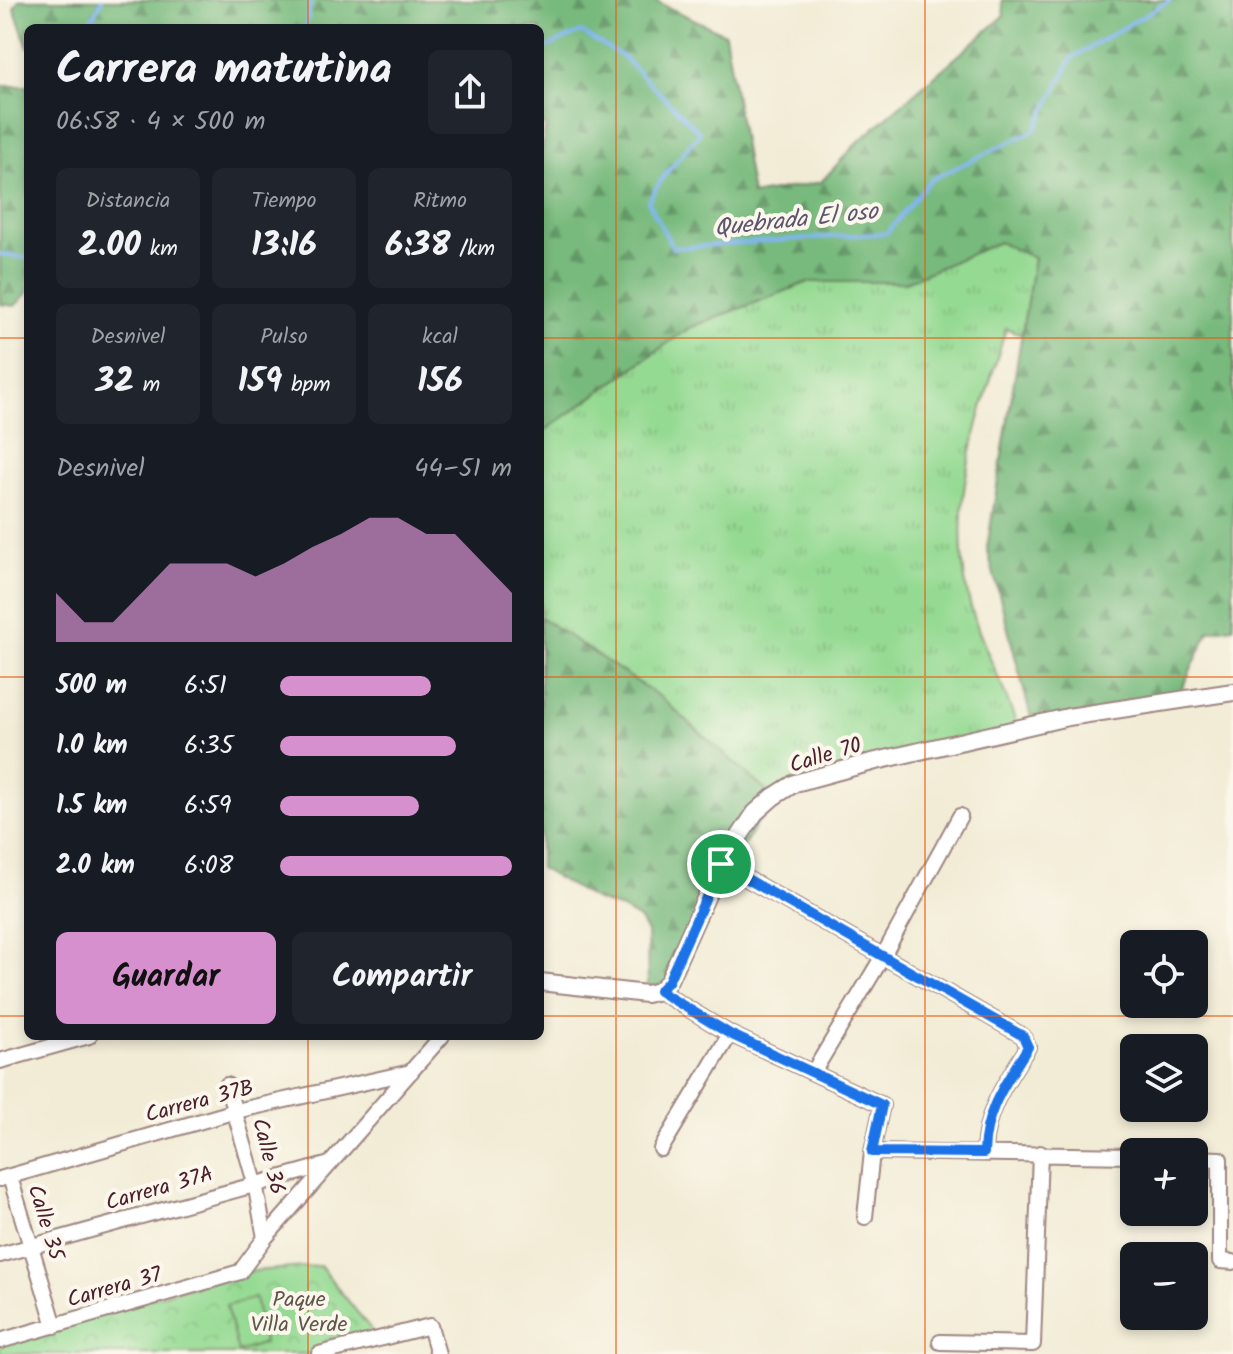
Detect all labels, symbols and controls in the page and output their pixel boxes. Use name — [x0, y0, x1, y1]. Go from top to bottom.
text: Carrera matutina — [56, 36, 392, 106]
button: share — [428, 50, 512, 134]
text: 06:58 · 4 × 500 m — [56, 101, 265, 143]
text: Distancia — [86, 184, 170, 219]
text: Tiempo — [252, 184, 316, 219]
text: Ritmo — [413, 184, 467, 219]
water label: Quebrada El oso — [713, 192, 882, 248]
text: 2.00 — [78, 219, 141, 273]
text: 13:16 — [251, 219, 317, 273]
text: 6:38 — [385, 219, 451, 273]
text: km — [141, 232, 178, 267]
text: /km — [451, 232, 495, 267]
text: Desnivel — [91, 320, 166, 355]
text: Pulso — [260, 320, 308, 355]
text: kcal — [422, 320, 458, 355]
text: 32 — [96, 355, 134, 409]
text: 159 — [237, 355, 282, 409]
text: 156 — [417, 355, 463, 409]
text: m — [134, 368, 160, 403]
text: bpm — [282, 368, 331, 403]
text: Desnivel — [56, 448, 145, 490]
text: 44–51 m — [414, 448, 512, 490]
text: 500 m — [56, 665, 127, 707]
text: 6:51 — [184, 665, 227, 707]
text: 1.0 km — [56, 725, 127, 767]
text: 6:35 — [184, 725, 234, 767]
street label: Calle 70 — [785, 729, 866, 784]
text: 1.5 km — [56, 785, 127, 827]
text: 6:59 — [184, 785, 232, 827]
pin — [687, 830, 755, 898]
icon: arrive — [699, 842, 743, 886]
text: 2.0 km — [56, 845, 135, 887]
text: 6:08 — [184, 845, 234, 887]
map controls — [1120, 930, 1208, 1330]
button: locate — [1120, 930, 1208, 1018]
button: Guardar — [56, 932, 276, 1024]
button: Compartir — [292, 932, 512, 1024]
button: layers — [1120, 1034, 1208, 1122]
street label: Carrera 37B — [141, 1071, 258, 1134]
street label: Calle 36 — [241, 1115, 294, 1199]
button: + — [1120, 1138, 1208, 1226]
street label: Carrera 37A — [102, 1157, 218, 1221]
street label: Calle 35 — [17, 1181, 73, 1266]
button: − — [1120, 1242, 1208, 1330]
street label: Carrera 37 — [63, 1258, 167, 1319]
park label: Paque Villa Verde — [251, 1283, 347, 1343]

